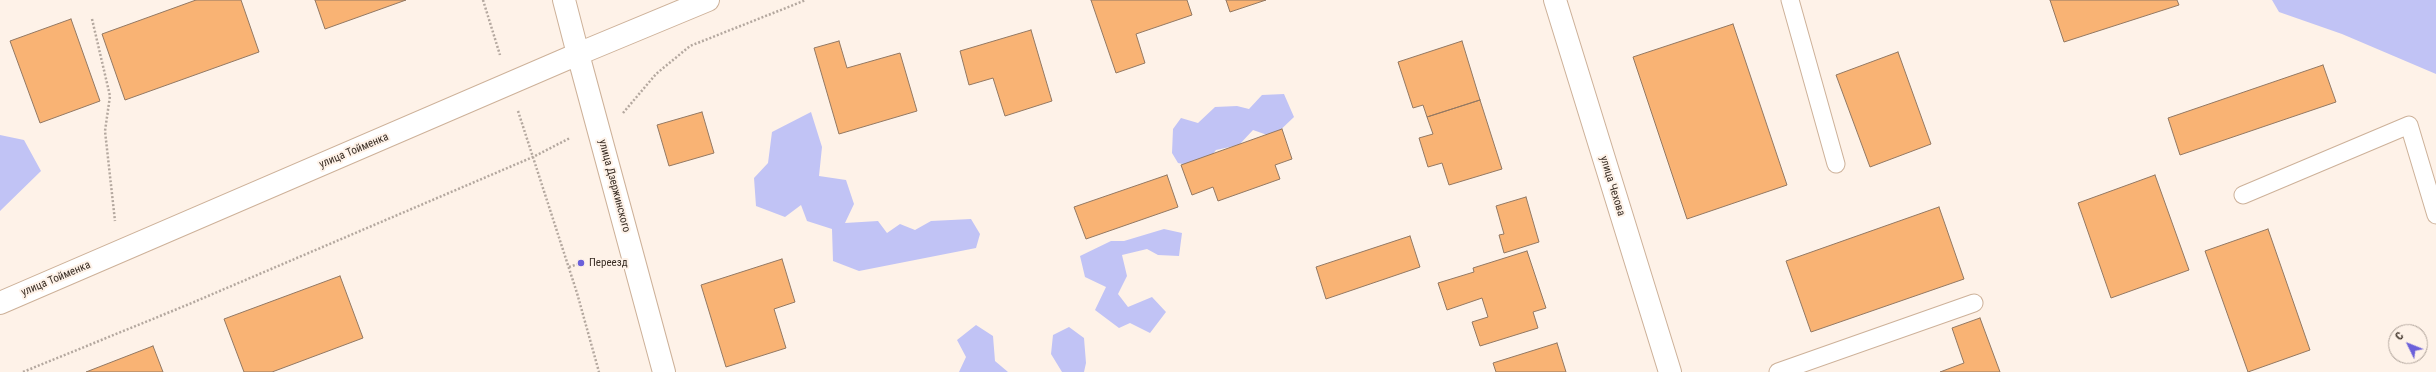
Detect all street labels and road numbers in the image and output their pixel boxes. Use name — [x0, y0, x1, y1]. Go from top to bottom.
street label: улица Тойменка — [317, 130, 391, 172]
street label: улица Дзержинского — [595, 138, 633, 234]
street label: улица Чехова — [1597, 154, 1627, 218]
street label: улица Тойменка — [19, 258, 93, 300]

